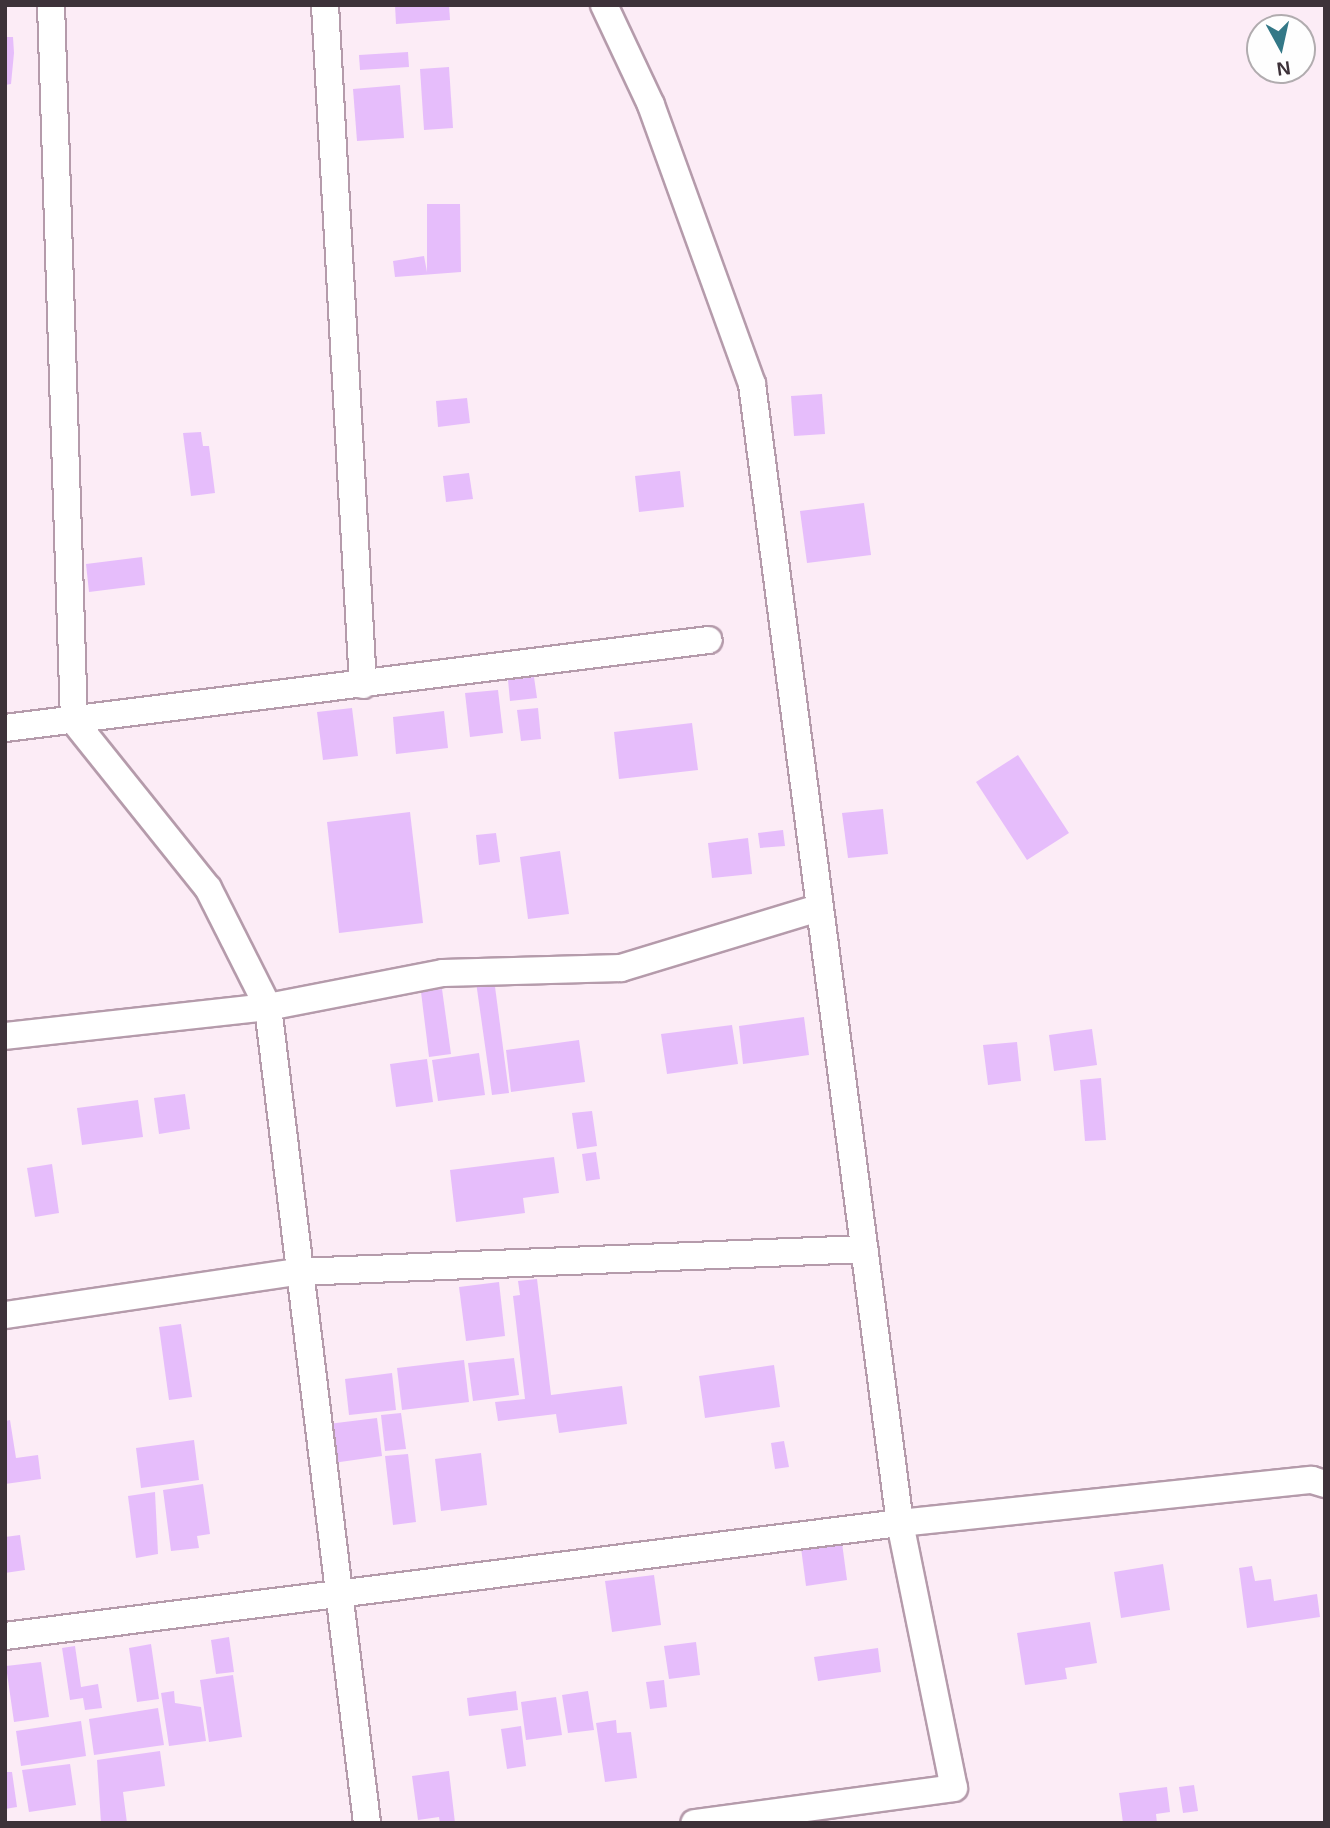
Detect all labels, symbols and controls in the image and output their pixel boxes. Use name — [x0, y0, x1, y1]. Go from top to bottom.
north arrow — [1246, 14, 1316, 84]
text: N — [1275, 57, 1292, 80]

